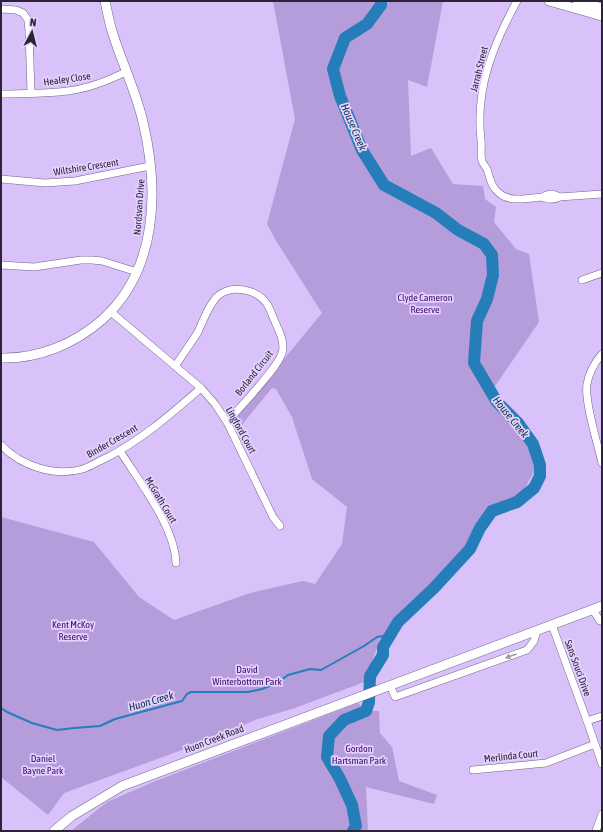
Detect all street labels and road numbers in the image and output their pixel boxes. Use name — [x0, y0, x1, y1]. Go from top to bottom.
street label: Jarrah Street — [468, 45, 490, 93]
street label: Healey Close — [43, 70, 92, 88]
street label: Wiltshire Crescent — [52, 156, 120, 178]
street label: Nordsvan Drive — [132, 178, 146, 235]
street label: Borland Circuit — [233, 348, 275, 398]
street label: Lingford Court — [224, 405, 258, 455]
street label: Binder Crescent — [85, 422, 140, 460]
street label: McGrath Court — [143, 475, 179, 525]
street label: Sans Souci Drive — [563, 638, 593, 698]
street label: Huon Creek Road — [183, 723, 246, 755]
street label: Merlinda Court — [483, 748, 539, 764]

